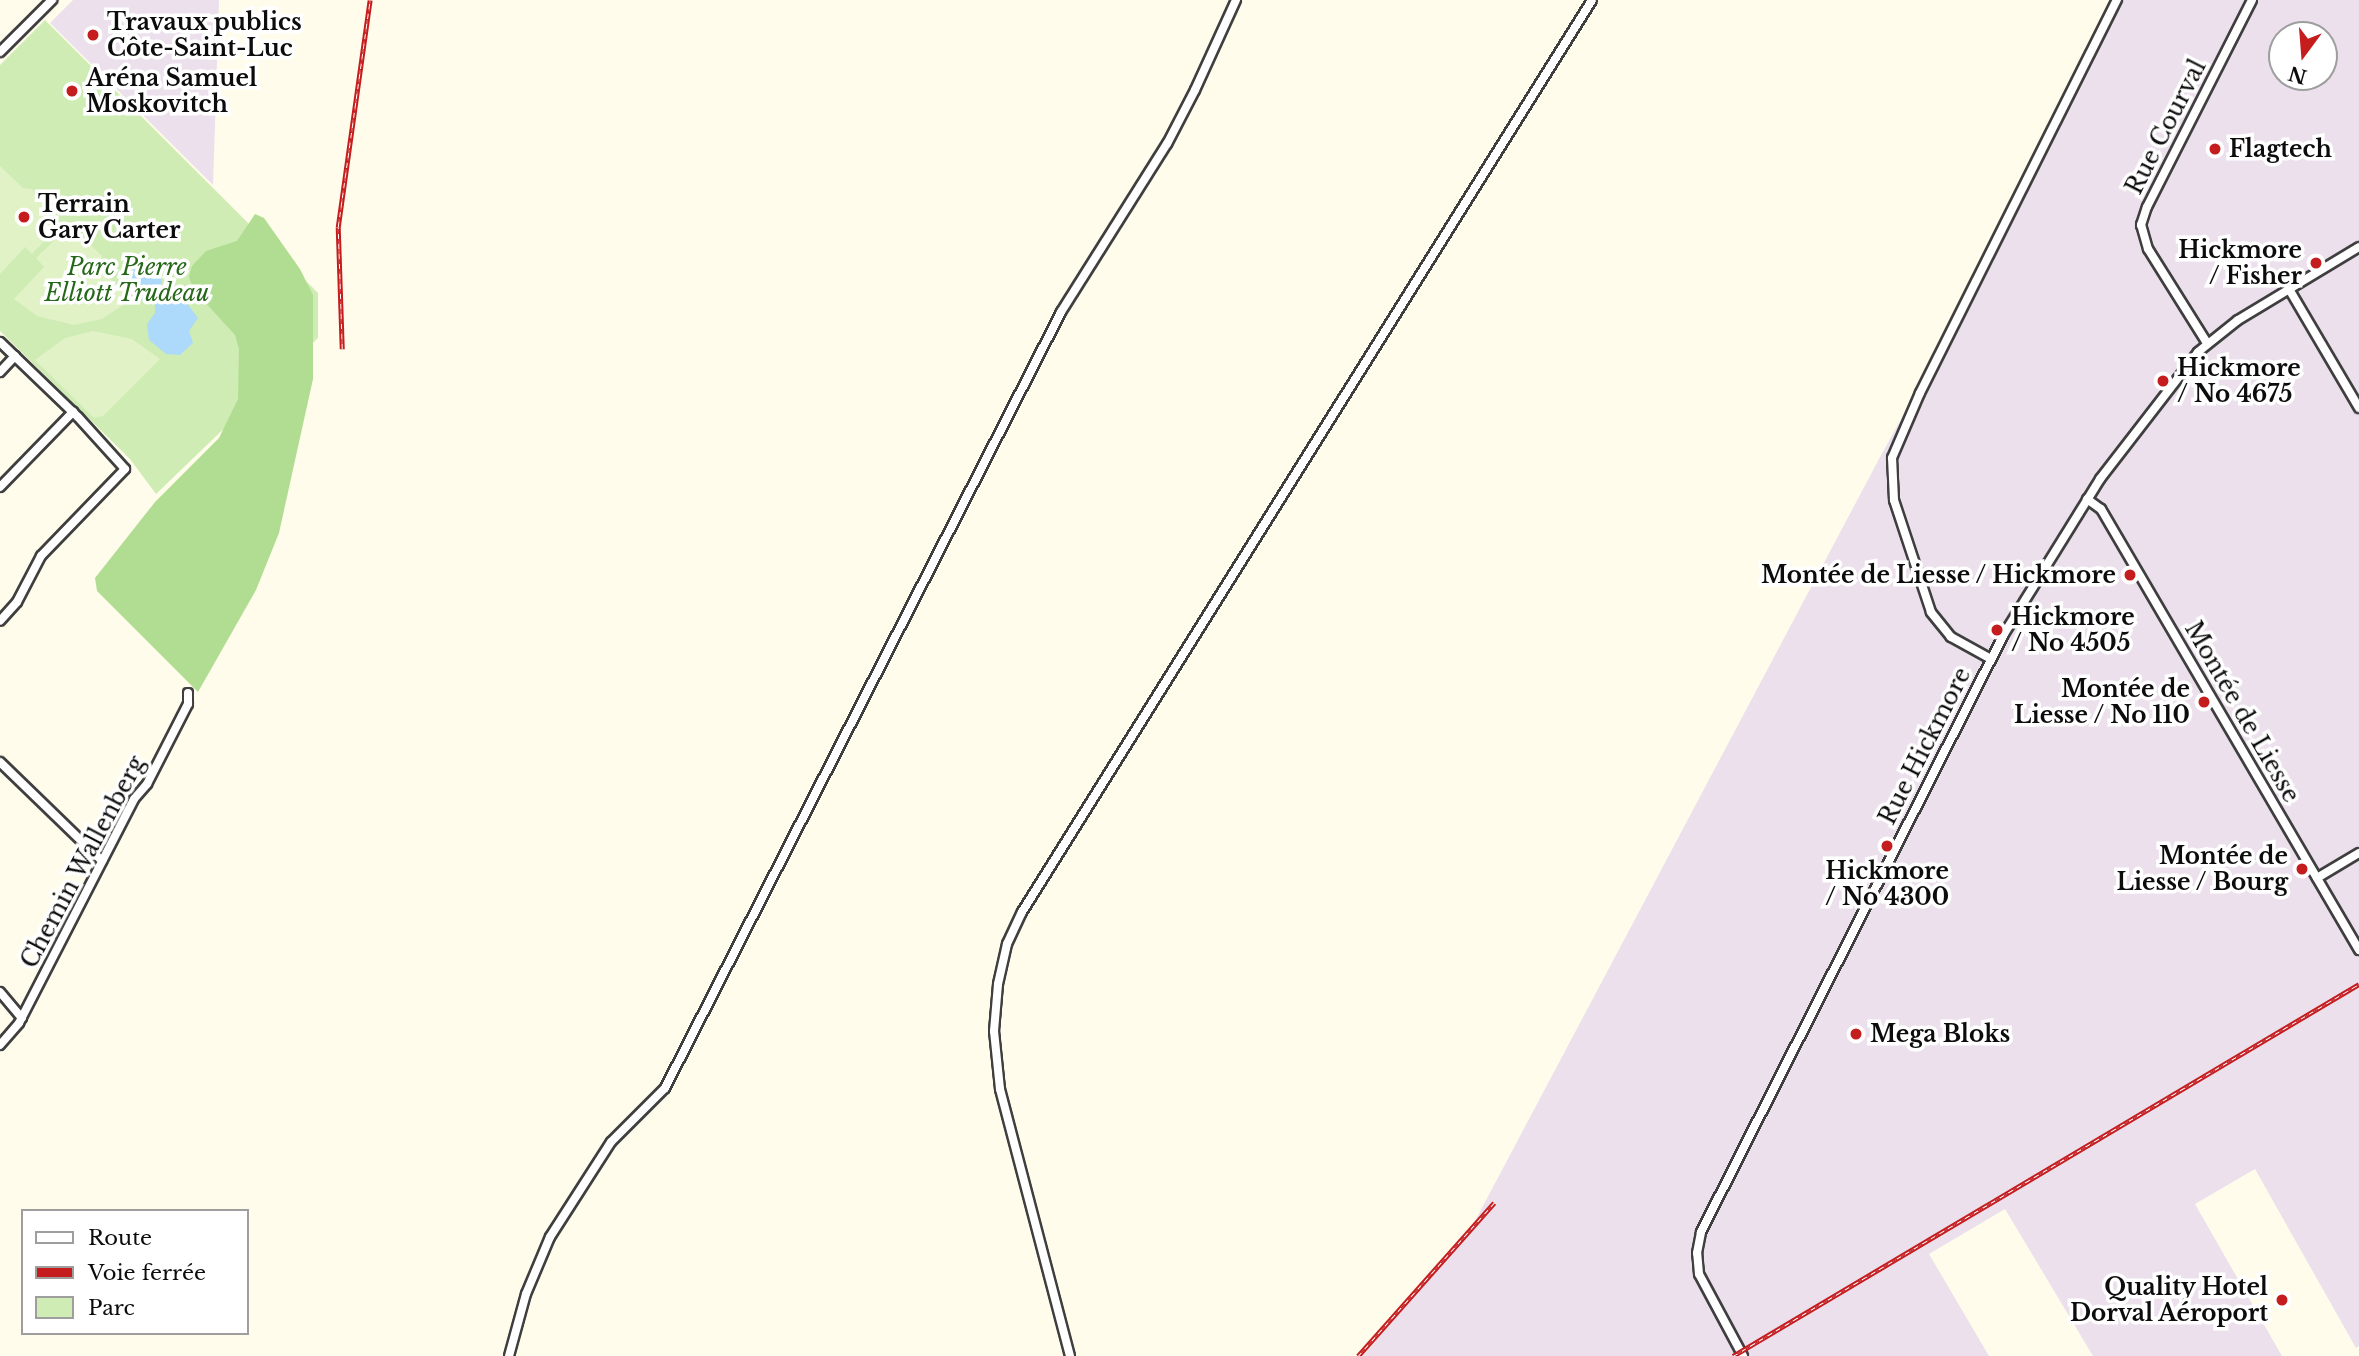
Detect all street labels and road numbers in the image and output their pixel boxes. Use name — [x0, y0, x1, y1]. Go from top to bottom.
street label: Rue Courval — [2120, 55, 2212, 199]
street label: Montée de Liesse — [2179, 617, 2305, 807]
street label: Rue Hickmore — [1874, 663, 1976, 829]
street label: Chemin Wallenberg — [15, 751, 151, 973]

